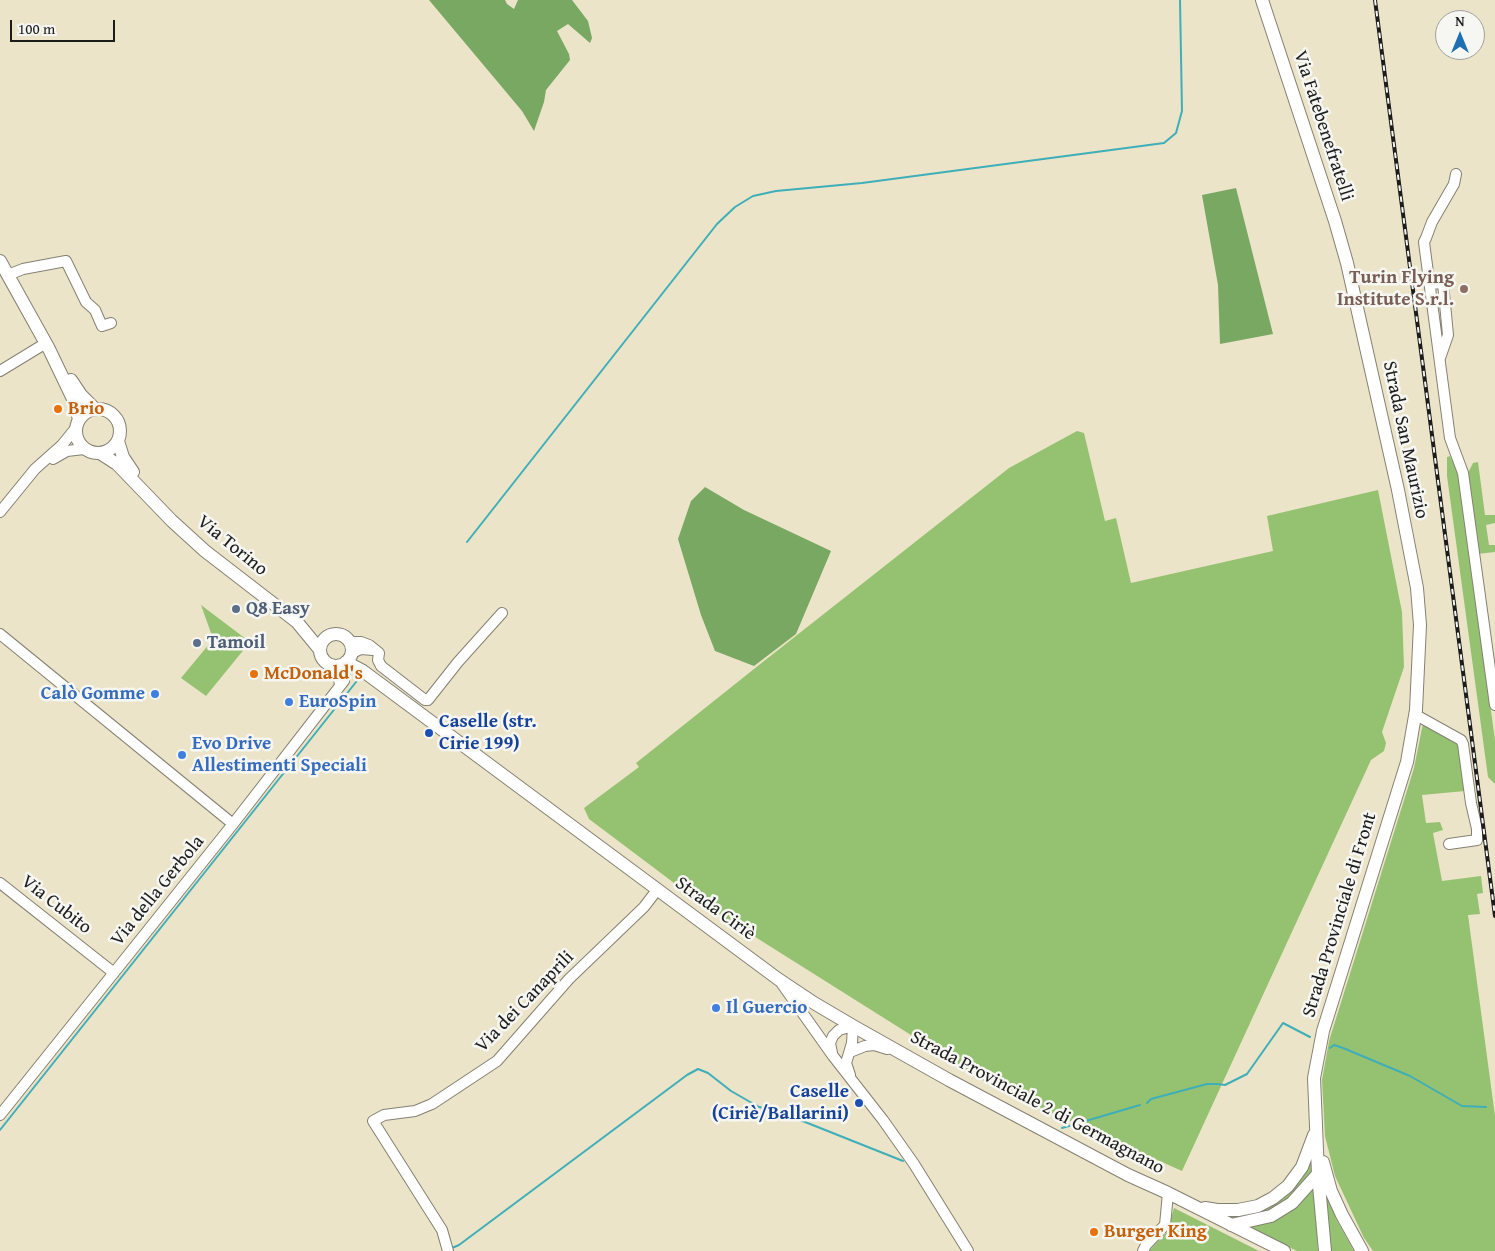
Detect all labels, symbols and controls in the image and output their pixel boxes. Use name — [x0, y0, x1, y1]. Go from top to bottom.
scale bar — [12, 10, 118, 42]
north arrow — [1435, 10, 1485, 60]
text: N — [1455, 11, 1465, 31]
text: 100 m — [18, 18, 55, 39]
street label: Via Fatebenefratelli — [1288, 48, 1358, 204]
place label: Turin Flying Institute S.r.l. — [1337, 267, 1454, 311]
marker: Turin Flying Institute S.r.l. — [1458, 283, 1470, 295]
street label: Strada San Maurizio — [1377, 359, 1433, 521]
place label: Brio — [68, 398, 104, 420]
marker: Brio — [52, 403, 64, 415]
street label: Via Torino — [192, 511, 272, 581]
place label: Q8 Easy — [246, 598, 310, 620]
marker: Q8 Easy — [230, 603, 242, 615]
place label: Tamoil — [207, 632, 265, 654]
marker: Tamoil — [191, 637, 203, 649]
place label: McDonald's — [264, 663, 363, 685]
marker: McDonald's — [248, 668, 260, 680]
place label: Calò Gomme — [41, 683, 145, 705]
marker: Calò Gomme — [149, 688, 161, 700]
place label: EuroSpin — [299, 691, 377, 713]
marker: EuroSpin — [283, 696, 295, 708]
place label: Caselle (str. Cirie 199) — [439, 711, 537, 755]
marker: Caselle (str. Cirie 199) — [423, 727, 435, 739]
place label: Evo Drive Allestimenti Speciali — [192, 733, 367, 777]
marker: Evo Drive Allestimenti Speciali — [176, 749, 188, 761]
street label: Strada Provinciale di Front — [1298, 810, 1382, 1020]
street label: Via della Gerbola — [106, 831, 210, 951]
street label: Via Cubito — [16, 870, 96, 940]
street label: Strada Ciriè — [670, 872, 760, 946]
street label: Via dei Canaprili — [471, 946, 579, 1058]
place label: Il Guercio — [726, 997, 807, 1019]
marker: Il Guercio — [710, 1002, 722, 1014]
street label: Strada Provinciale 2 di Germagnano — [906, 1026, 1168, 1180]
place label: Caselle (Ciriè/Ballarini) — [712, 1081, 849, 1125]
marker: Caselle (Ciriè/Ballarini) — [853, 1097, 865, 1109]
place label: Burger King — [1104, 1221, 1207, 1243]
marker: Burger King — [1088, 1226, 1100, 1238]

